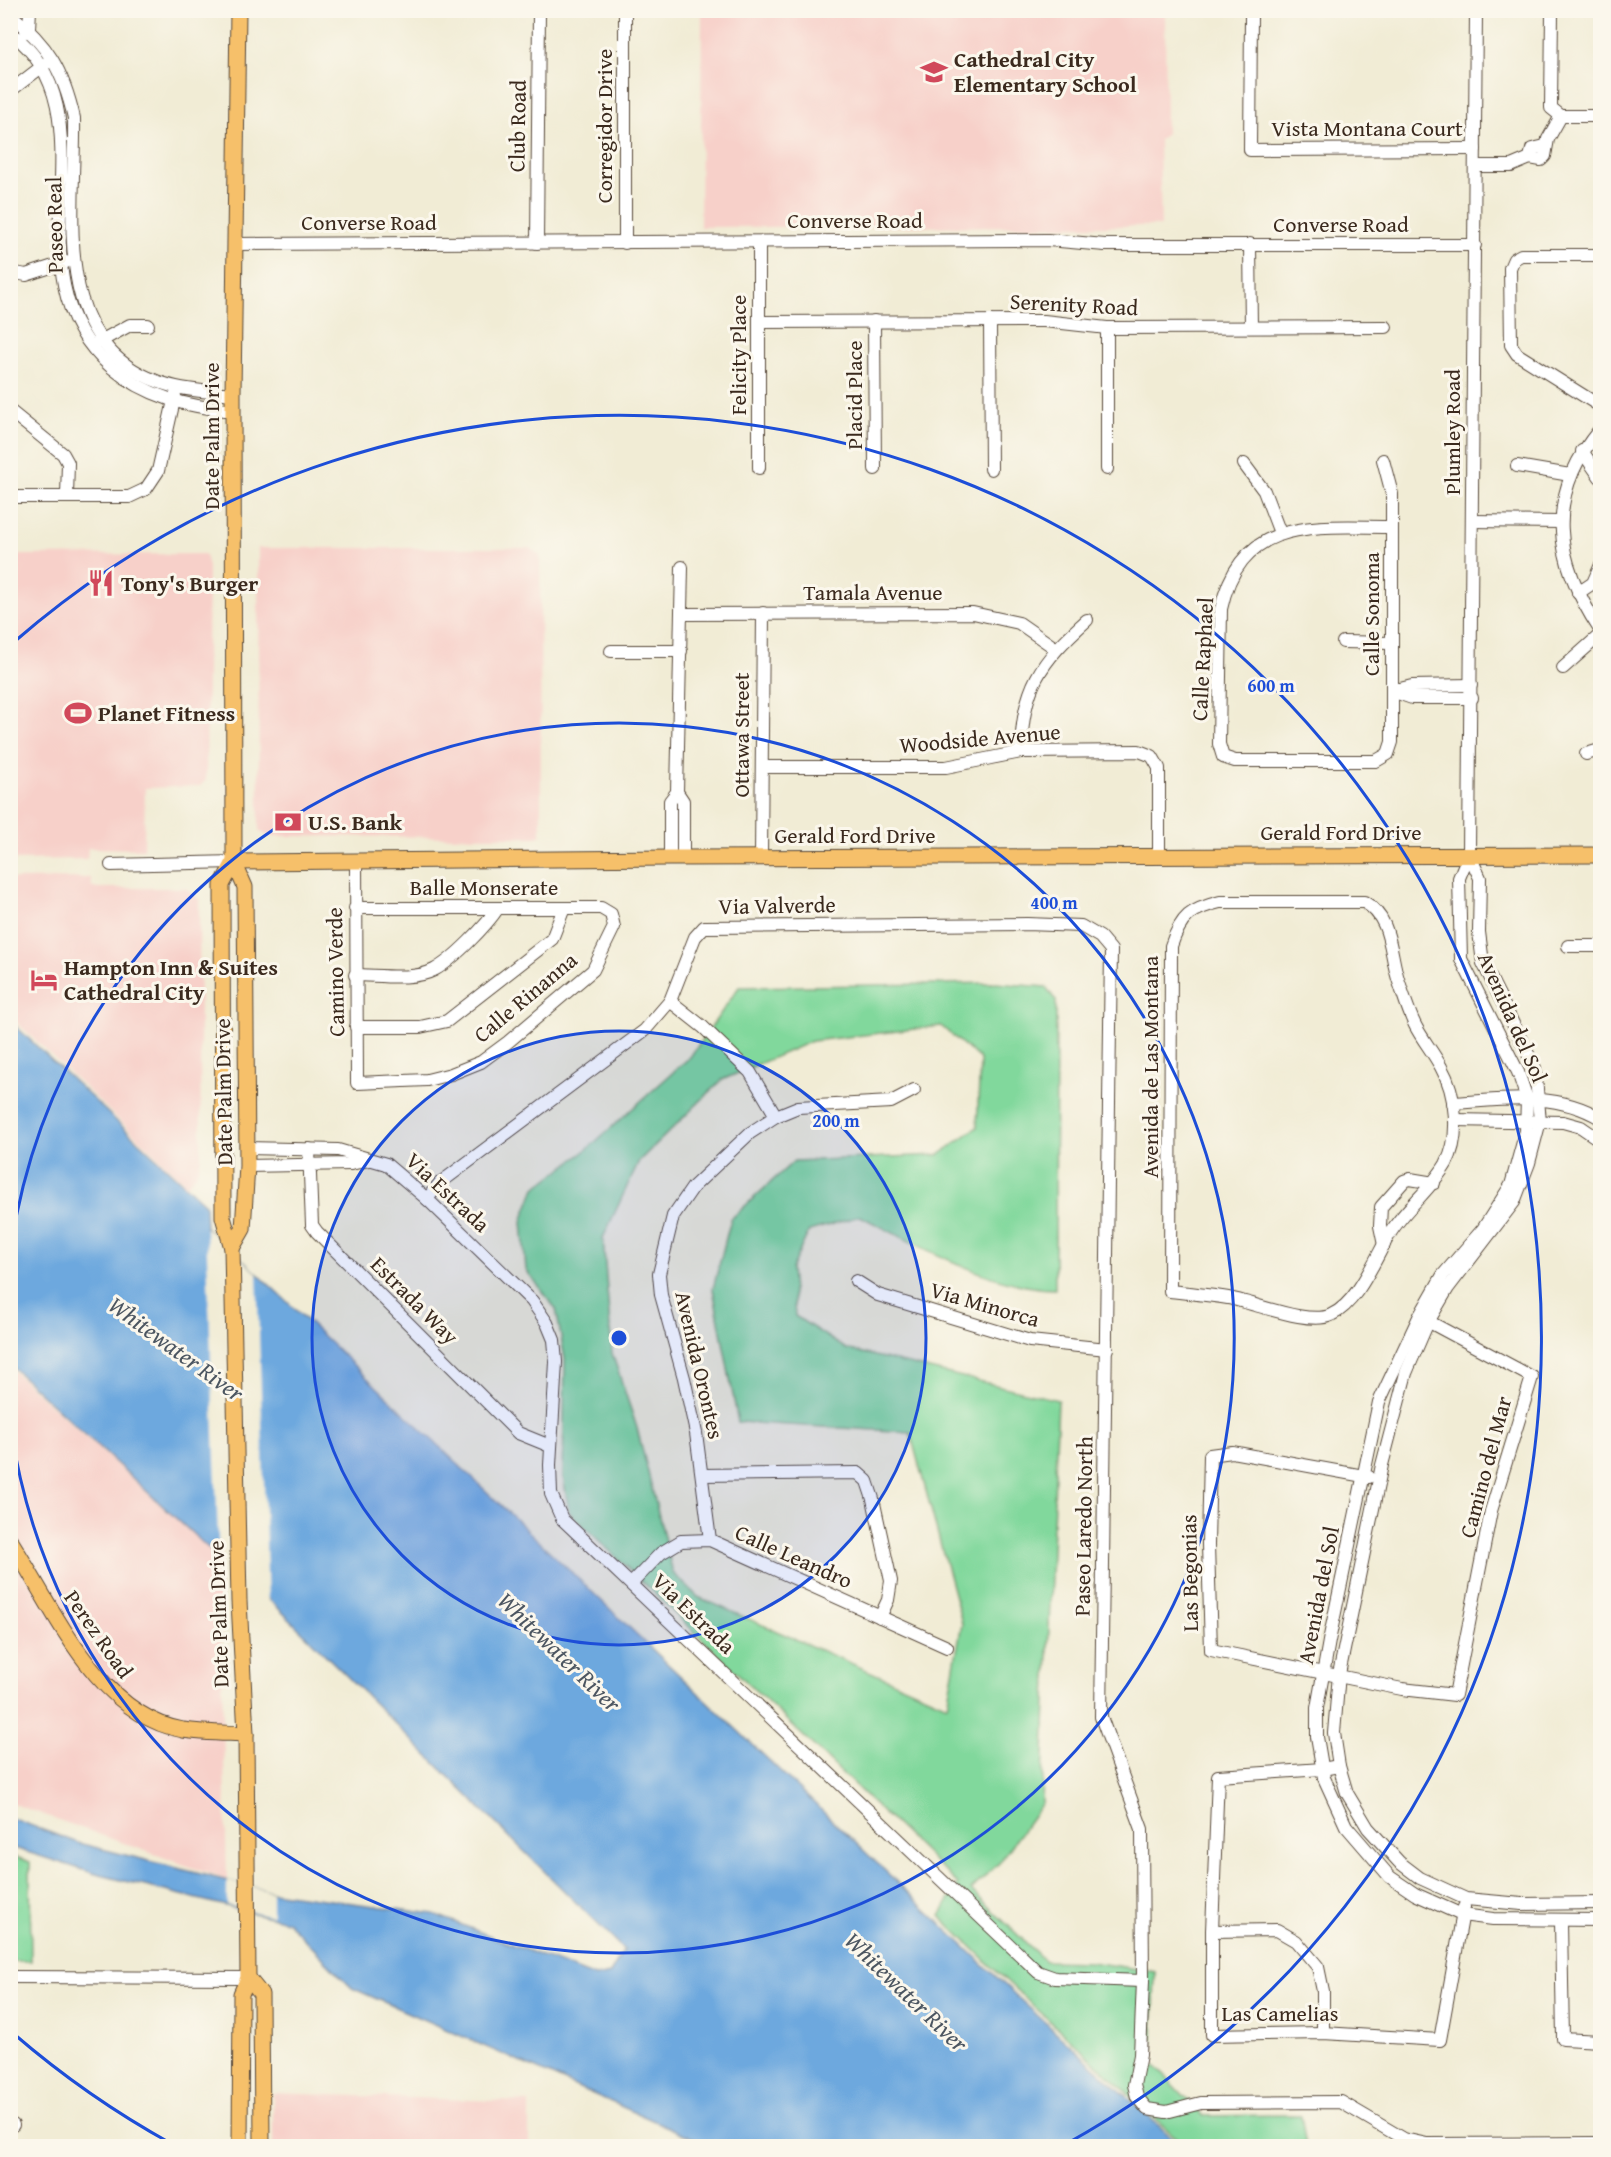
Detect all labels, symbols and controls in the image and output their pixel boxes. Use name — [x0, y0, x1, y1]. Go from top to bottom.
place label: Cathedral City Elementary School — [954, 43, 1137, 100]
street label: Corregidor Drive — [588, 49, 620, 203]
school or university icon: Cathedral City Elementary School — [919, 57, 949, 87]
street label: Club Road — [500, 79, 534, 172]
street label: Vista Montana Court — [1271, 112, 1463, 144]
street label: Paseo Real — [37, 176, 71, 274]
street label: Converse Road — [787, 204, 923, 236]
street label: Converse Road — [301, 206, 437, 238]
street label: Converse Road — [1273, 208, 1409, 240]
street label: Serenity Road — [1009, 285, 1139, 323]
street label: Felicity Place — [722, 295, 754, 415]
street label: Placid Place — [838, 340, 870, 450]
street label: Date Palm Drive — [195, 362, 227, 510]
street label: Plumley Road — [1436, 369, 1468, 495]
street label: Calle Sonoma — [1355, 552, 1387, 676]
place label: Tony's Burger — [121, 567, 258, 599]
restaurant icon: Tony's Burger — [86, 568, 116, 598]
street label: Tamala Avenue — [803, 576, 943, 608]
street label: Calle Raphael — [1183, 596, 1221, 722]
street label: Ottawa Street — [725, 672, 757, 798]
text: 600 m — [1247, 672, 1295, 699]
place label: Planet Fitness — [98, 697, 235, 729]
sports icon: Planet Fitness — [63, 698, 93, 728]
street label: Woodside Avenue — [898, 715, 1062, 761]
place label: U.S. Bank — [308, 806, 403, 838]
bank icon: U.S. Bank — [273, 807, 303, 837]
street label: Gerald Ford Drive — [1260, 816, 1422, 848]
street label: Gerald Ford Drive — [774, 819, 936, 851]
street label: Balle Monserate — [410, 871, 558, 903]
street label: Via Valverde — [718, 888, 836, 922]
text: 400 m — [1030, 889, 1078, 916]
street label: Camino Verde — [318, 907, 352, 1037]
street label: Calle Rinanna — [466, 944, 584, 1050]
street label: Avenida del Sol — [1470, 947, 1556, 1087]
place label: Hampton Inn & Suites Cathedral City — [64, 951, 278, 1008]
street label: Avenida de Las Montana — [1134, 955, 1166, 1178]
hotel icon: Hampton Inn & Suites Cathedral City — [29, 965, 59, 995]
street label: Date Palm Drive — [206, 1018, 240, 1166]
text: 200 m — [812, 1107, 860, 1134]
street label: Via Estrada — [399, 1145, 498, 1240]
street label: Estrada Way — [364, 1249, 466, 1351]
street label: Via Minorca — [927, 1273, 1044, 1335]
water label: Whitewater River — [101, 1287, 252, 1410]
street label: Avenida Orontes — [667, 1288, 733, 1442]
centre of rings — [609, 1328, 629, 1348]
street label: Camino del Mar — [1451, 1393, 1519, 1541]
street label: Paseo Laredo North — [1065, 1435, 1101, 1616]
street label: Las Begonias — [1172, 1514, 1206, 1632]
street label: Calle Leandro — [730, 1516, 858, 1596]
street label: Avenida del Sol — [1289, 1523, 1347, 1667]
street label: Date Palm Drive — [199, 1540, 237, 1688]
street label: Via Estrada — [645, 1565, 743, 1661]
street label: Perez Road — [57, 1583, 141, 1685]
water label: Whitewater River — [490, 1583, 630, 1721]
water label: Whitewater River — [837, 1923, 977, 2061]
street label: Las Camelias — [1222, 1997, 1338, 2029]

